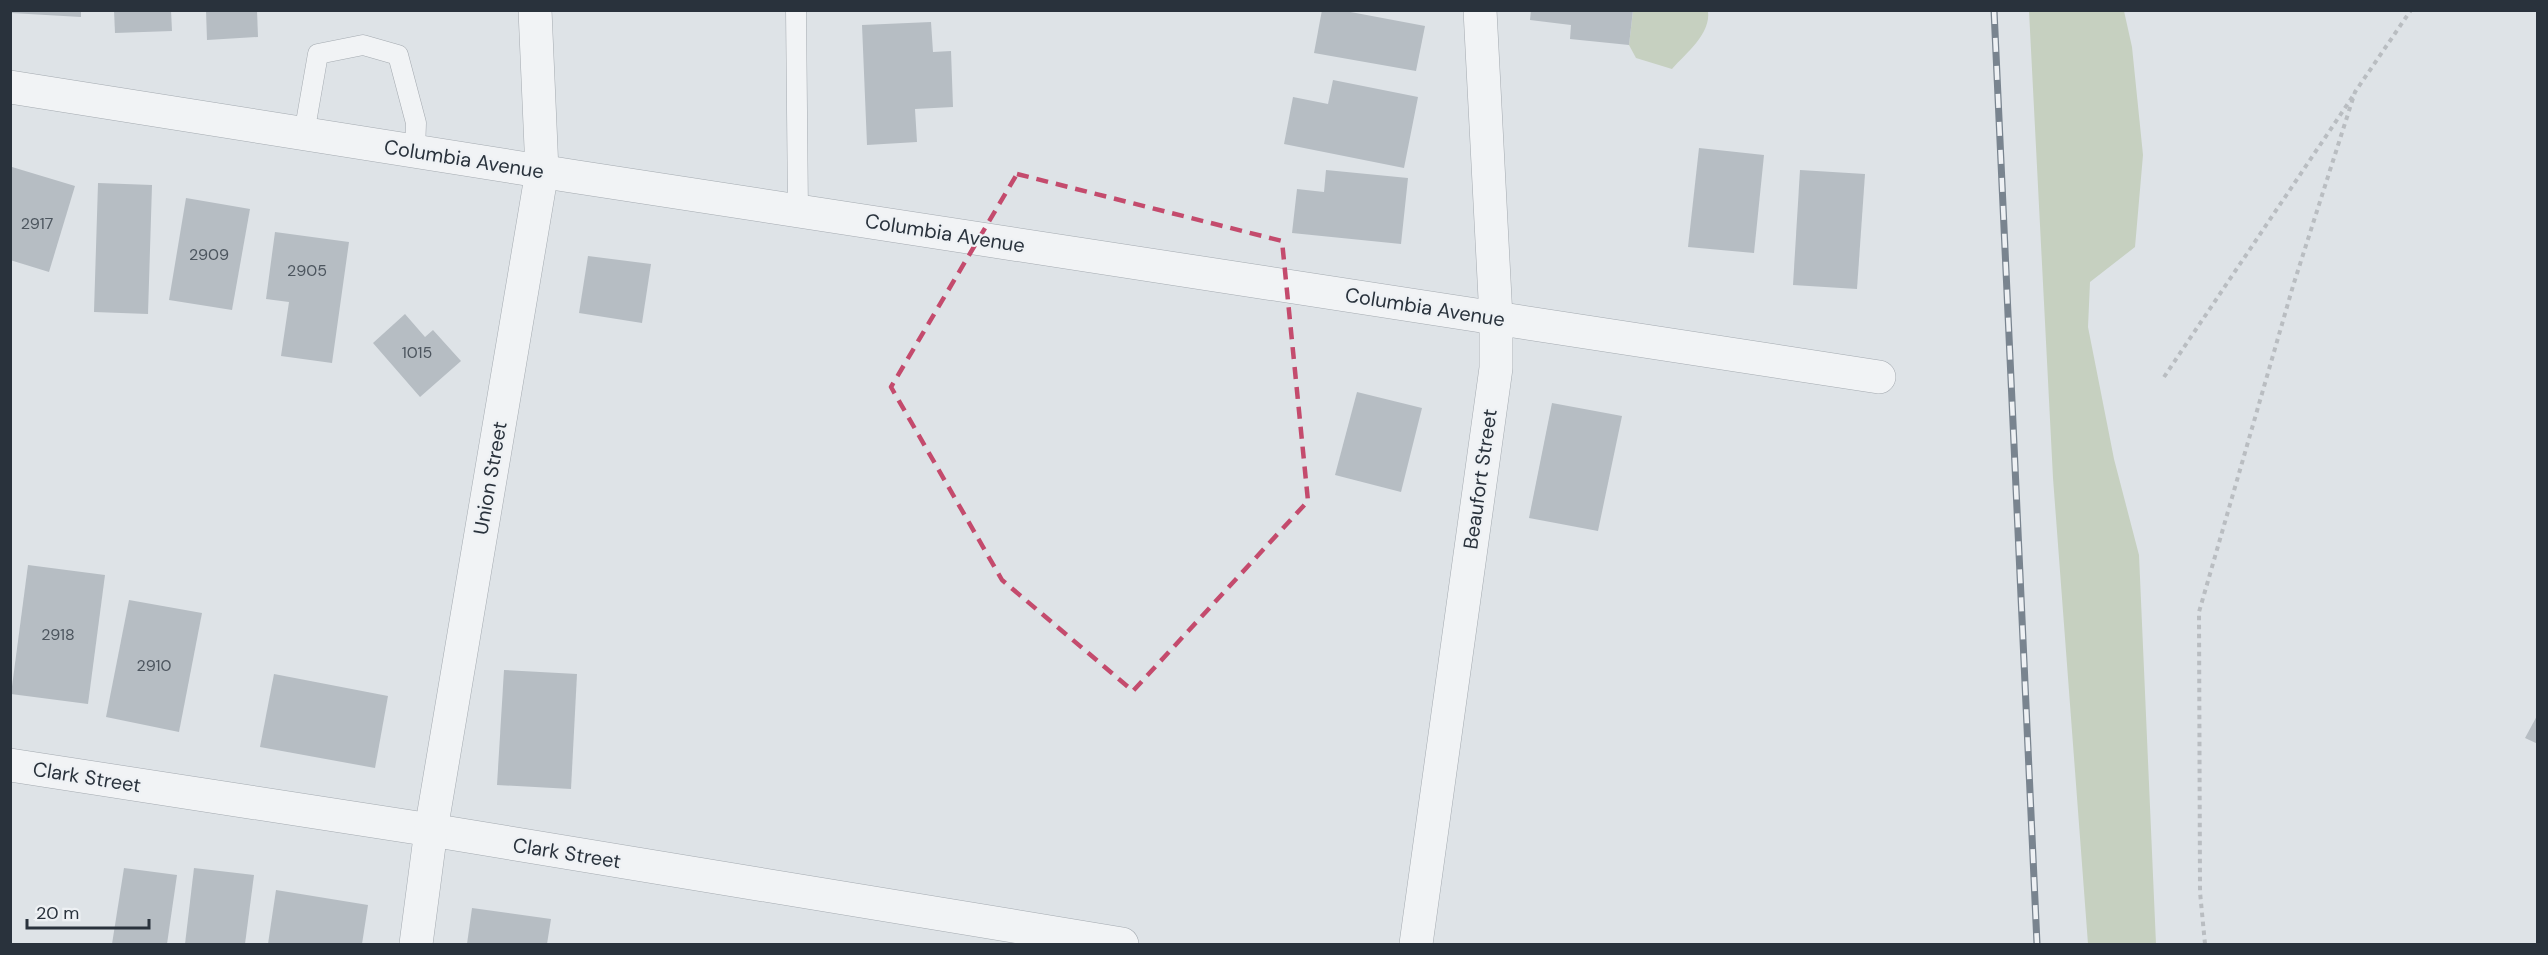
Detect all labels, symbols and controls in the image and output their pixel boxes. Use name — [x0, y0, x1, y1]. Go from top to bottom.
street label: Columbia Avenue — [382, 134, 546, 184]
street label: Columbia Avenue — [863, 208, 1027, 258]
house number: 2917 — [21, 213, 53, 234]
house number: 2909 — [189, 244, 229, 265]
house number: 2905 — [287, 260, 327, 281]
street label: Columbia Avenue — [1343, 282, 1507, 332]
house number: 1015 — [402, 342, 432, 363]
street label: Beaufort Street — [1457, 407, 1503, 551]
street label: Union Street — [467, 419, 513, 537]
house number: 2918 — [41, 624, 75, 645]
house number: 2910 — [137, 655, 171, 676]
street label: Clark Street — [31, 756, 143, 798]
street label: Clark Street — [511, 832, 623, 874]
scale bar — [27, 892, 148, 930]
text: 20 m — [36, 901, 79, 925]

